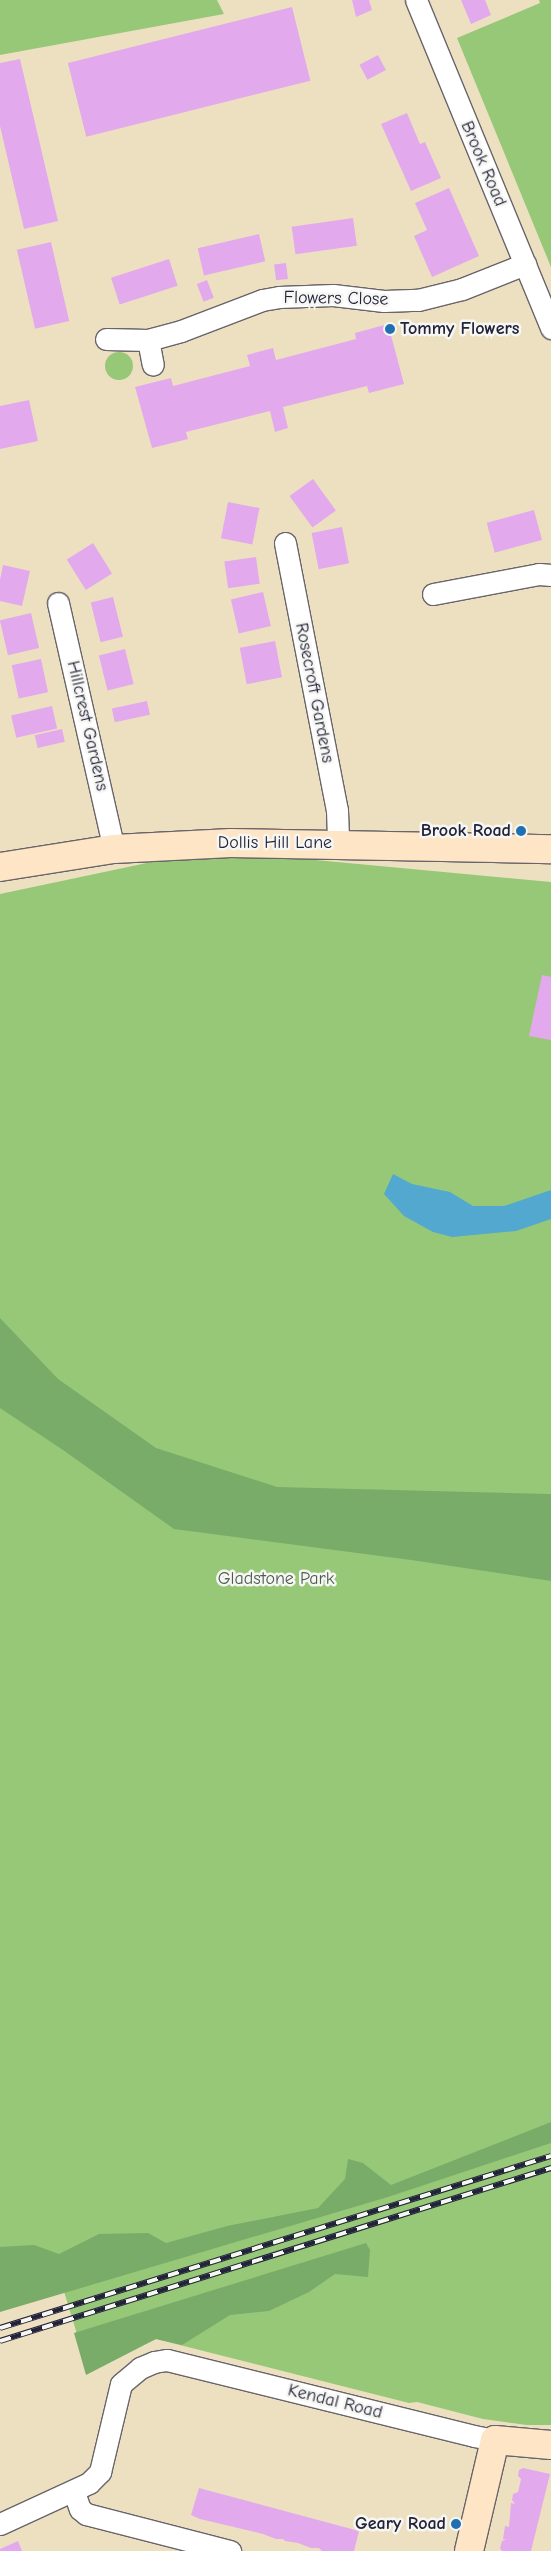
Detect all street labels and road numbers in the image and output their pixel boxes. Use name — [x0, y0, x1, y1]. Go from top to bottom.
street label: Brook Road — [455, 118, 511, 210]
street label: Flowers Close — [283, 287, 389, 311]
street label: Rosecroft Gardens — [290, 621, 338, 765]
street label: Hillcrest Gardens — [62, 659, 112, 793]
street label: Dollis Hill Lane — [218, 832, 332, 854]
street label: Kendal Road — [285, 2380, 385, 2424]

